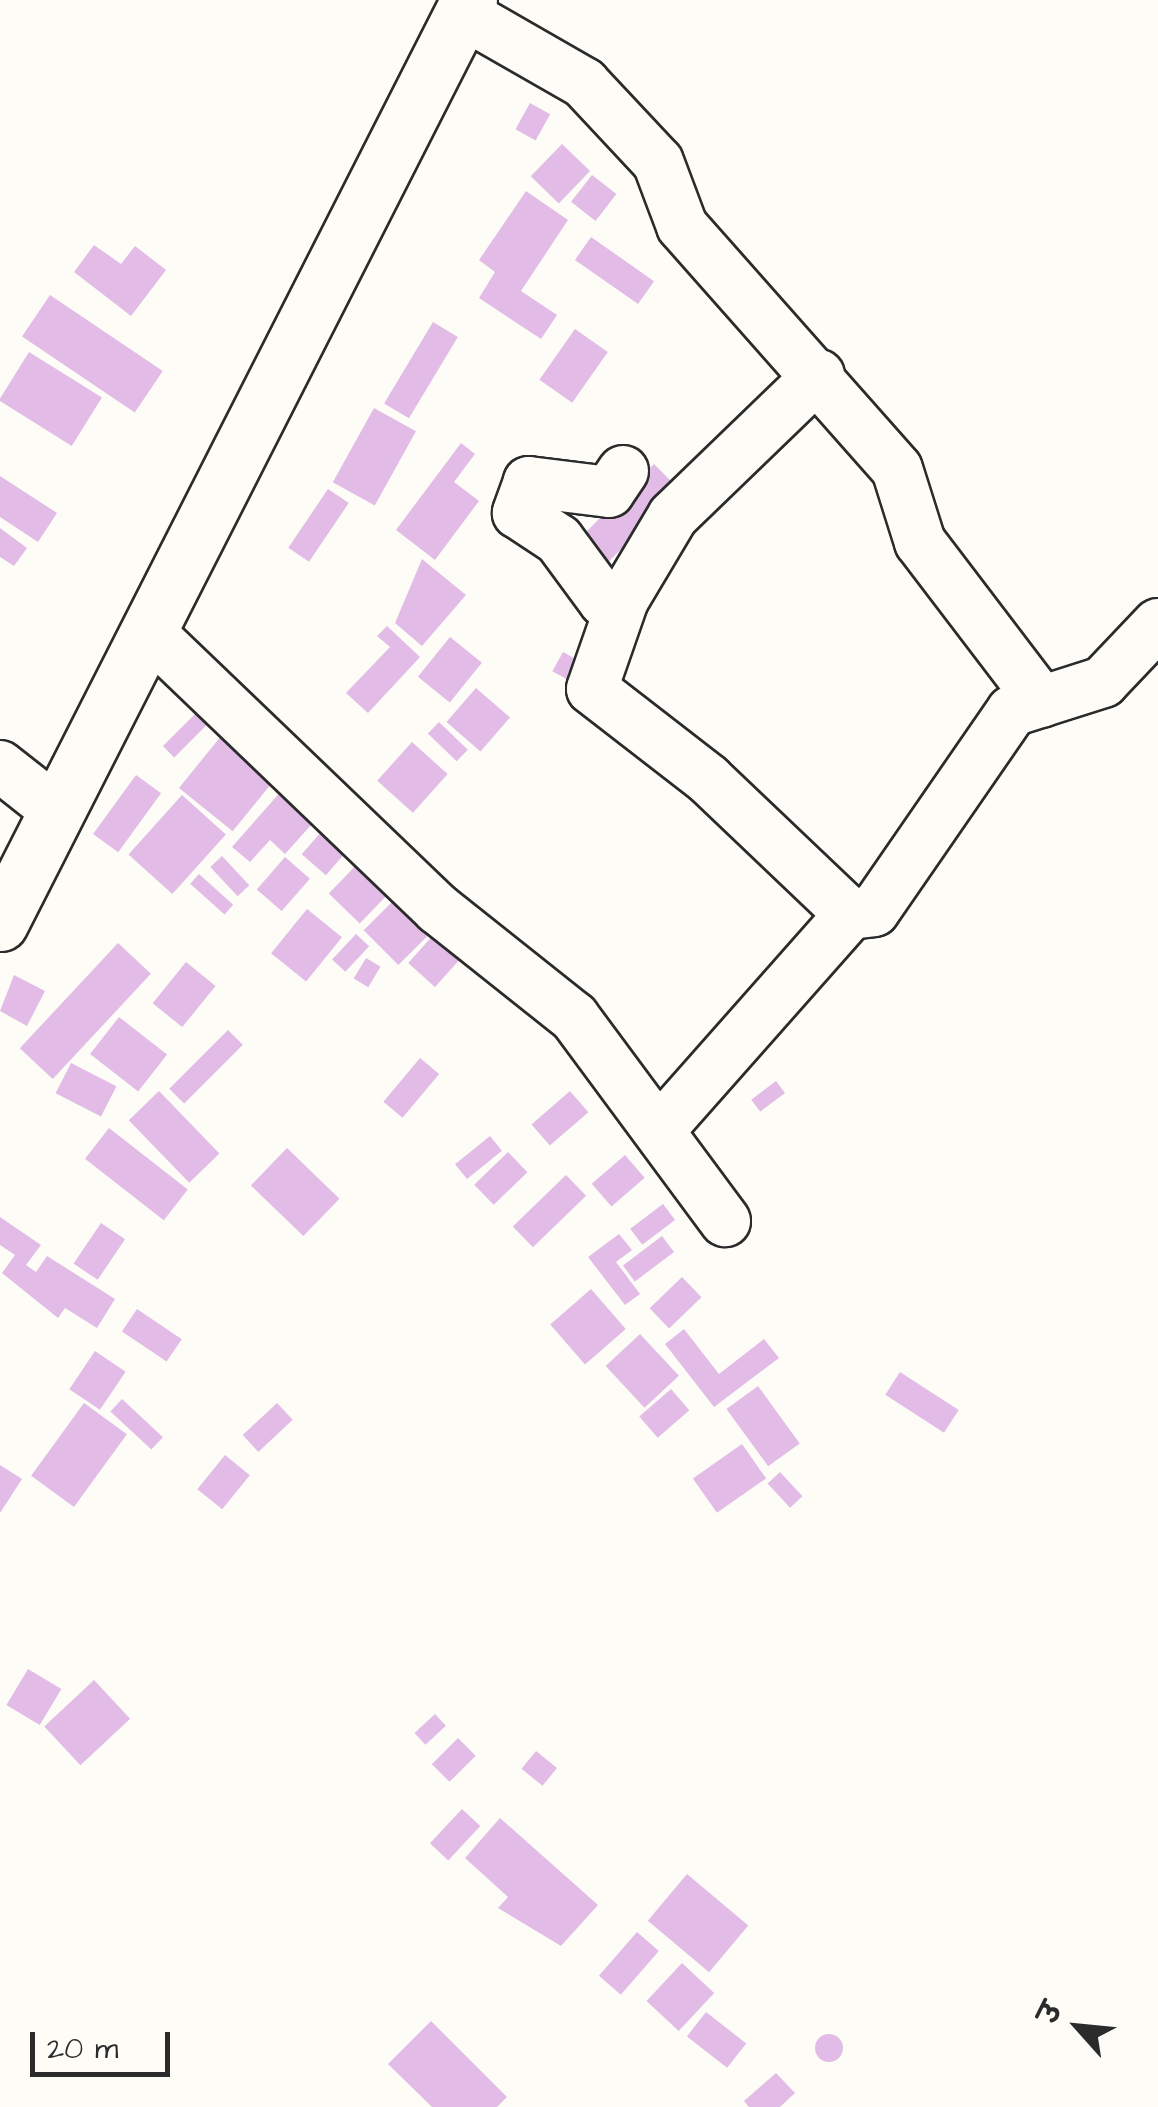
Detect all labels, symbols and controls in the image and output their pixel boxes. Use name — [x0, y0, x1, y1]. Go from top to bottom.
north arrow — [1028, 1977, 1128, 2077]
text: उ — [1029, 1996, 1072, 2030]
scale bar — [35, 2012, 175, 2074]
text: 20 m — [47, 2028, 118, 2070]

